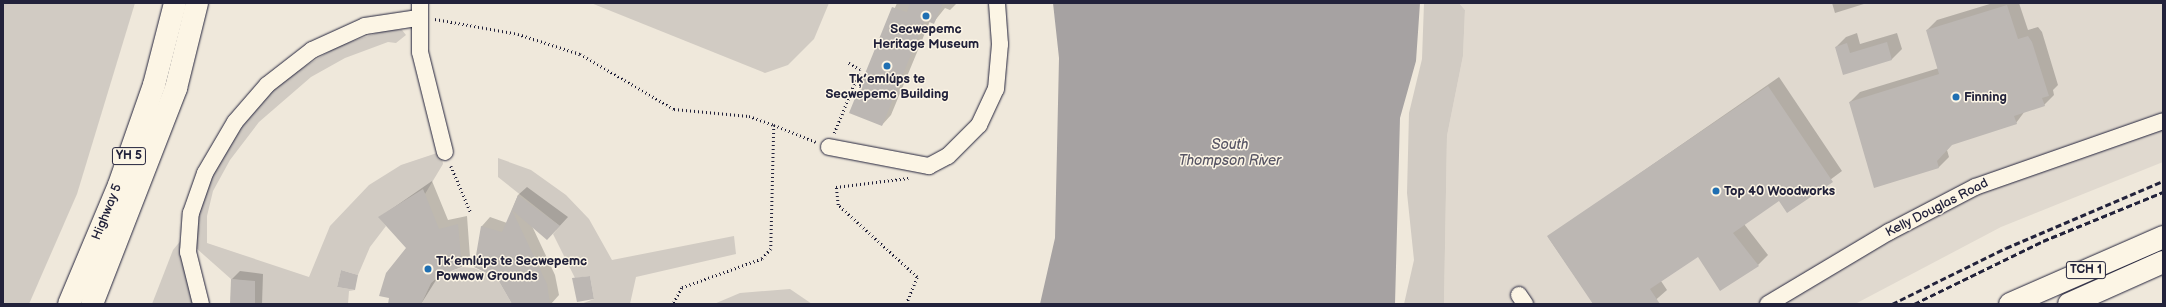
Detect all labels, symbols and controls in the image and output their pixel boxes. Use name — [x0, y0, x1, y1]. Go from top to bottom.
marker: Secwepemc Heritage Museum — [921, 11, 931, 21]
place label: Secwepemc Heritage Museum — [873, 22, 979, 53]
marker: Tk’emlúps te Secwe̓pemc Building — [882, 61, 892, 71]
place label: Tk’emlúps te Secwe̓pemc Building — [825, 72, 949, 103]
place label: Finning — [1964, 89, 2007, 105]
marker: Finning — [1951, 92, 1961, 102]
water label: South Thompson River — [1179, 137, 1281, 170]
road number: YH 5 — [111, 146, 147, 166]
street label: Kelly Douglas Road — [1883, 175, 1991, 241]
street label: Highway 5 — [89, 181, 125, 243]
place label: Top 40 Woodworks — [1724, 183, 1835, 199]
marker: Top 40 Woodworks — [1711, 186, 1721, 196]
place label: Tk’emlúps te Secwepemc Powwow Grounds — [436, 254, 587, 285]
road number: TCH 1 — [2065, 260, 2107, 280]
marker: Tk’emlúps te Secwepemc Powwow Grounds — [423, 264, 433, 274]

